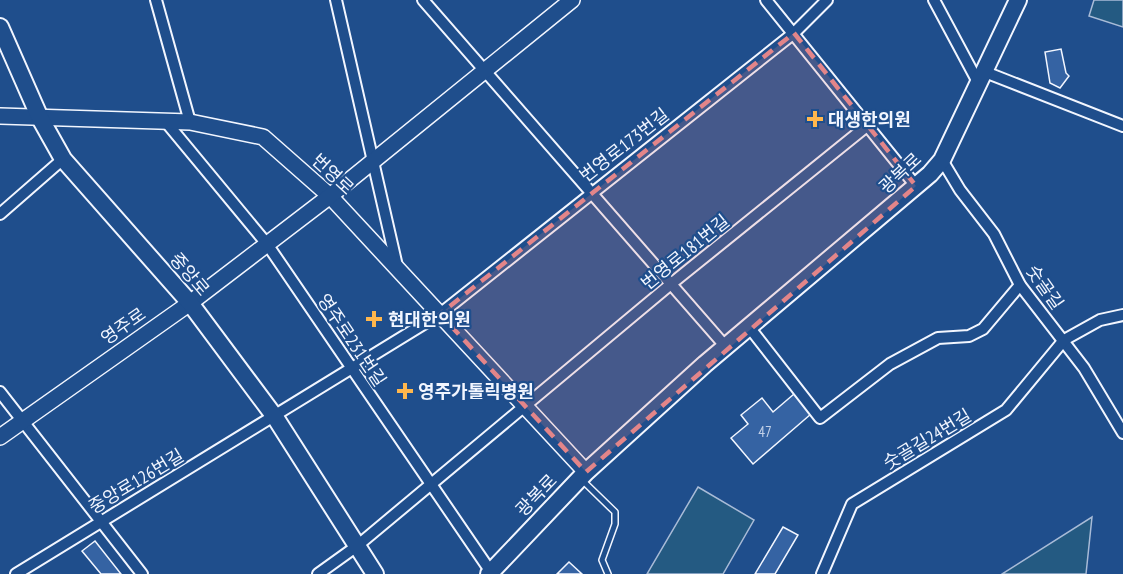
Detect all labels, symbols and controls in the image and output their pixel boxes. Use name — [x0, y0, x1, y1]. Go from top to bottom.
street label: 번영로173번길 — [575, 103, 673, 187]
place label: 대생한의원 — [828, 108, 911, 131]
marker: 대생한의원 — [806, 110, 824, 128]
street label: 광복로 — [874, 148, 926, 198]
street label: 번영로 — [307, 149, 359, 199]
street label: 번영로181번길 — [636, 209, 734, 295]
street label: 중앙로 — [165, 248, 215, 300]
street label: 숫골길 — [1021, 260, 1069, 314]
street label: 영주로231번길 — [313, 289, 391, 391]
street label: 영주로 — [96, 302, 150, 350]
place label: 현대한의원 — [388, 308, 471, 331]
marker: 현대한의원 — [365, 310, 383, 328]
place label: 영주가톨릭병원 — [418, 380, 534, 403]
marker: 영주가톨릭병원 — [396, 382, 414, 400]
street label: 숫골길24번길 — [879, 404, 975, 474]
house number: 47 — [758, 422, 772, 441]
street label: 중앙로126번길 — [84, 444, 188, 518]
street label: 광복로 — [510, 469, 562, 521]

